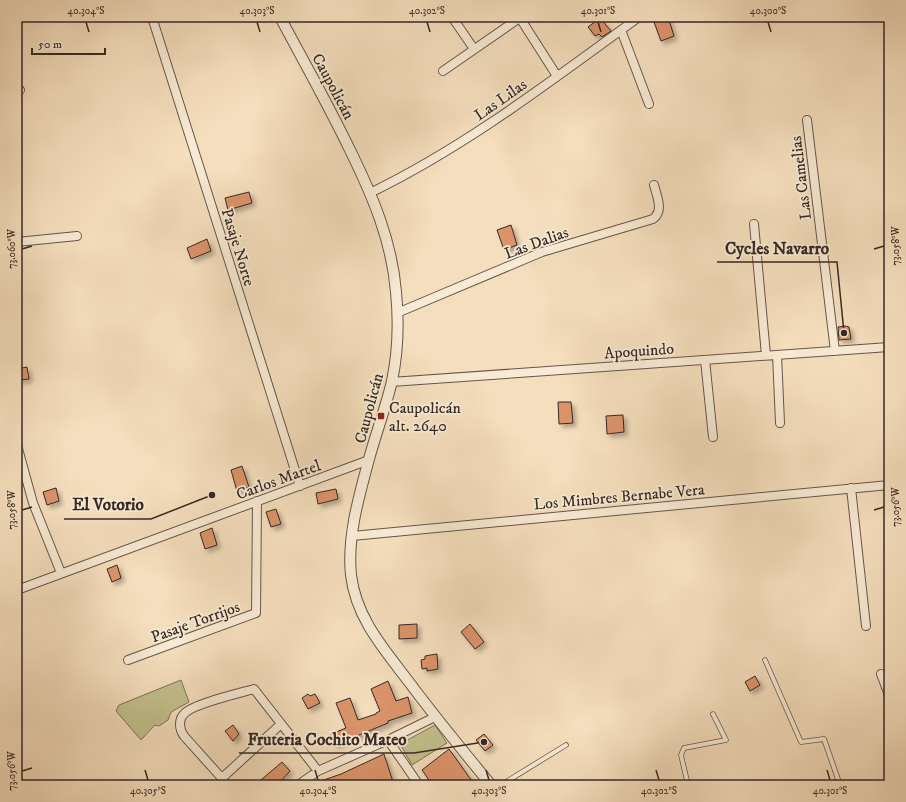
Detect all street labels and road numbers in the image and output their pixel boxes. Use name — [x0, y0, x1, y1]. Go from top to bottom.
street label: Caupolicán — [307, 50, 359, 123]
street label: Las Lilas — [470, 75, 531, 125]
street label: Las Camelias — [786, 135, 816, 221]
street label: Pasaje Norte — [217, 206, 259, 289]
street label: Las Dalias — [501, 222, 571, 264]
street label: Apoquindo — [604, 339, 675, 363]
street label: Caupolicán — [350, 370, 388, 446]
street label: Carlos Martel — [233, 455, 324, 504]
street label: Los Mimbres Bernabe Vera — [533, 480, 706, 514]
street label: Pasaje Torrijos — [148, 597, 243, 647]

